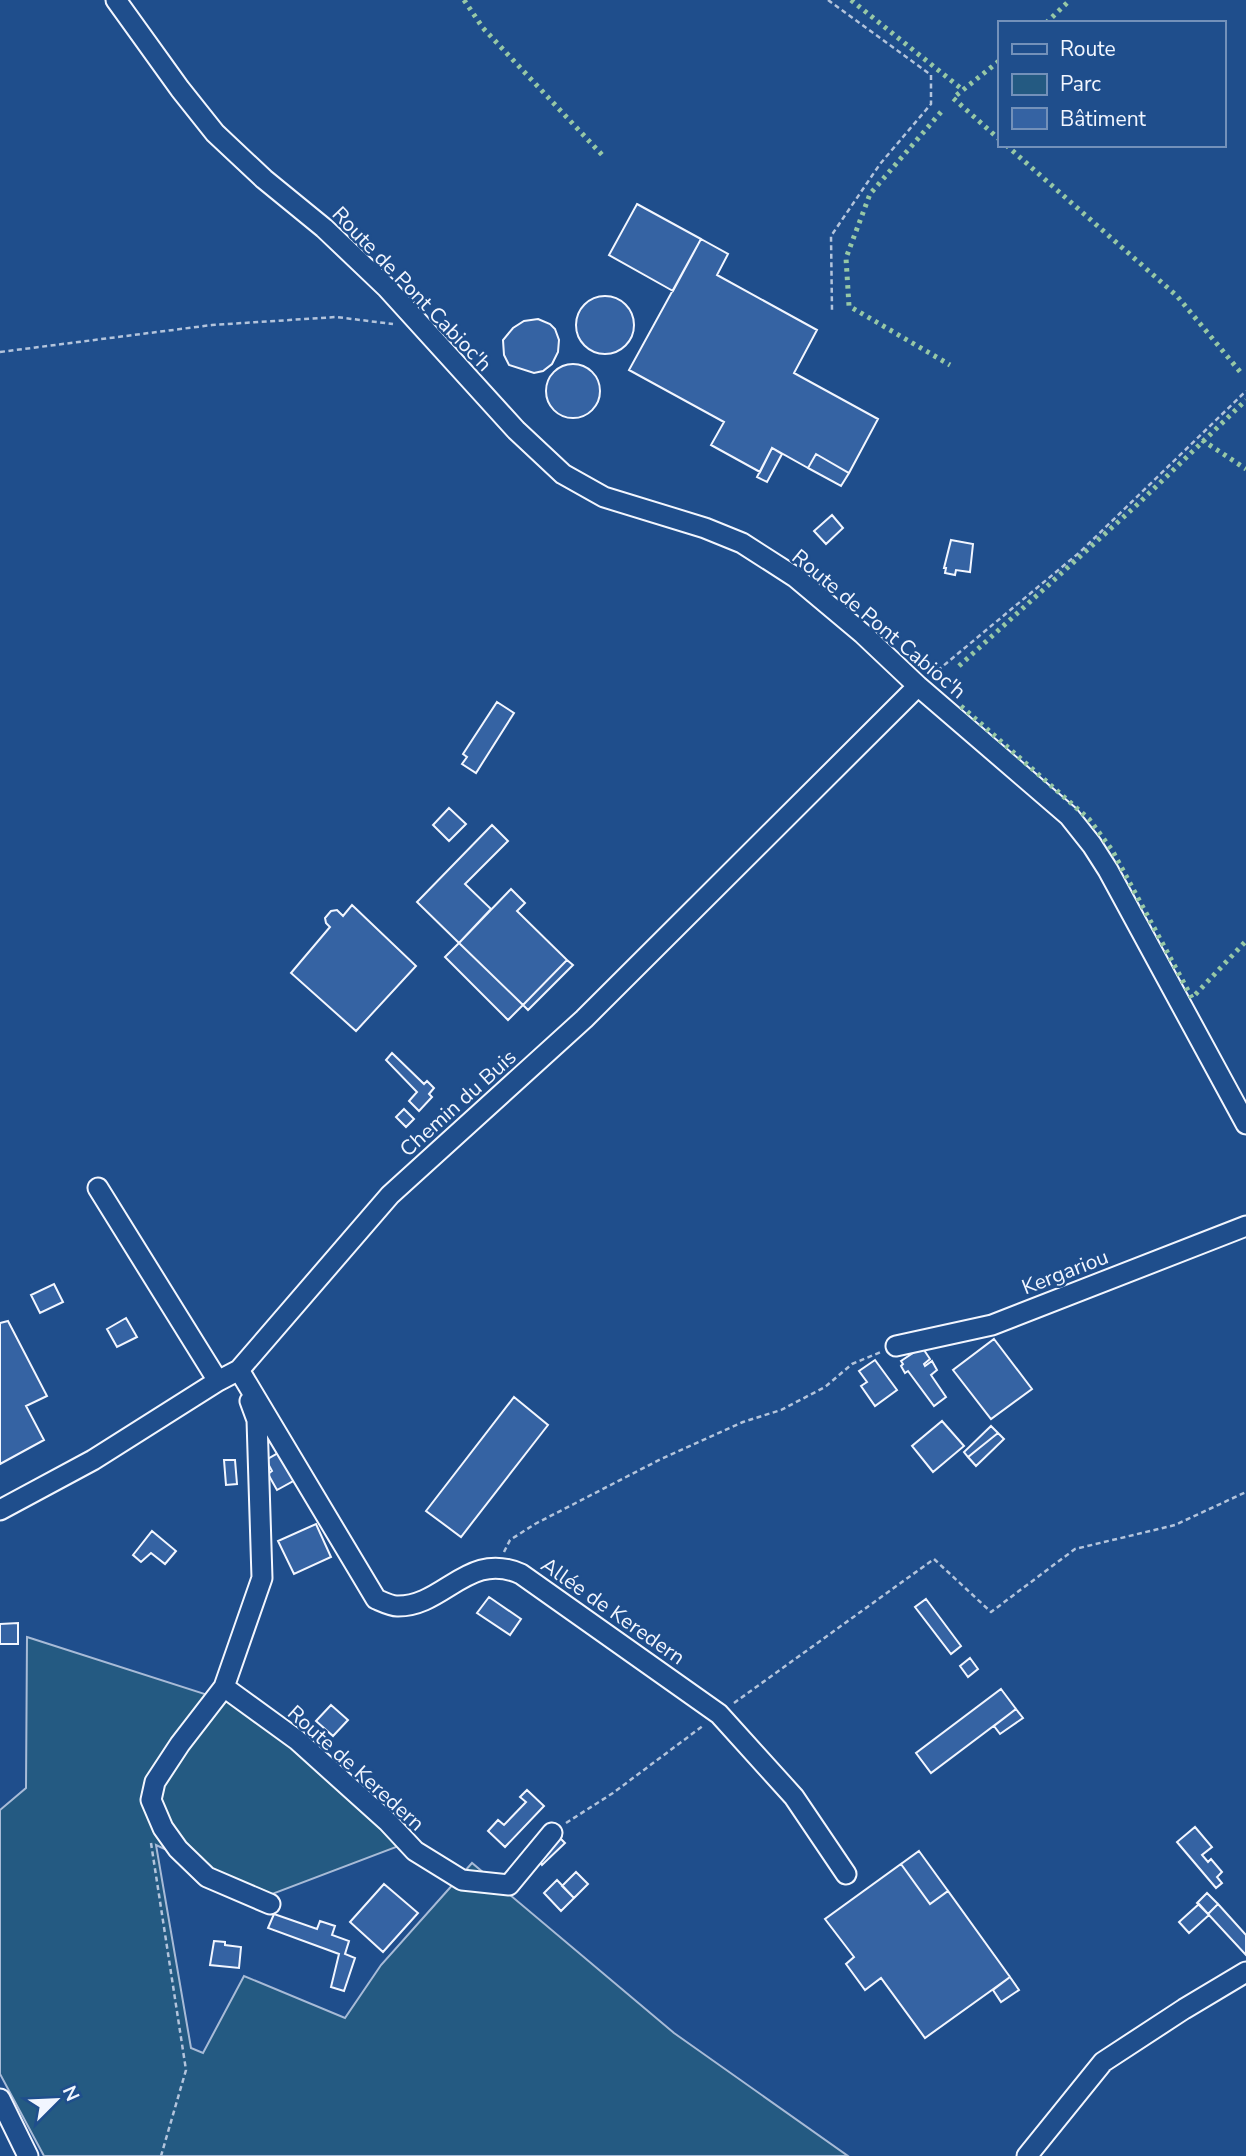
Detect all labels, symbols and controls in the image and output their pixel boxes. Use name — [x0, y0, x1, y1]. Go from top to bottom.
legend — [998, 21, 1225, 147]
text: Route — [1060, 35, 1116, 63]
text: Parc — [1060, 70, 1101, 98]
text: Bâtiment — [1060, 105, 1147, 133]
street label: Route de Pont Cabioc'h — [326, 200, 498, 378]
street label: Route de Pont Cabioc'h — [786, 543, 972, 705]
street label: Chemin du Buis — [394, 1043, 522, 1163]
street label: Kergariou — [1018, 1243, 1112, 1301]
street label: Allée de Keredern — [535, 1551, 691, 1671]
street label: Route de Keredern — [281, 1699, 431, 1837]
north arrow — [21, 2065, 91, 2135]
text: N — [56, 2082, 85, 2105]

